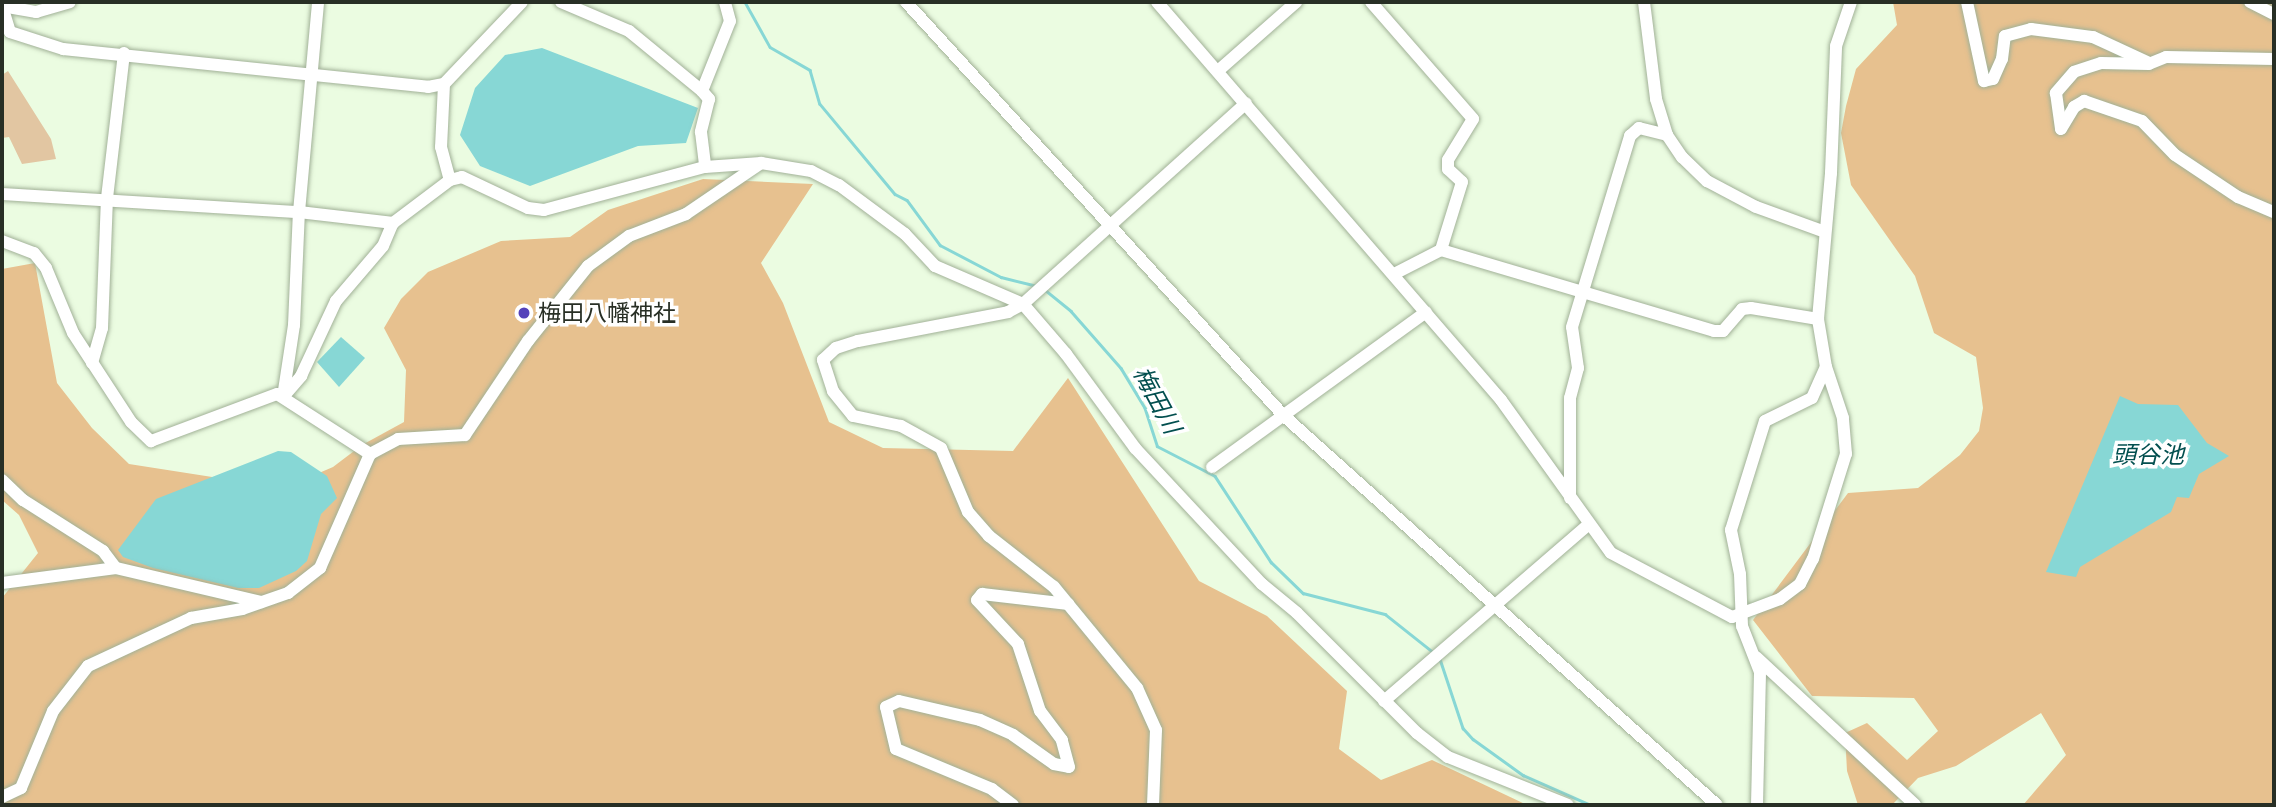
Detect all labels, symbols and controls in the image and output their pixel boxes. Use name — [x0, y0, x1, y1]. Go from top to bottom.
place label: 梅田八幡神社 — [538, 299, 676, 327]
marker: 梅田八幡神社 — [516, 305, 532, 321]
water label: 梅田川 — [1127, 361, 1187, 439]
water label: 頭谷池 — [2112, 441, 2184, 469]

